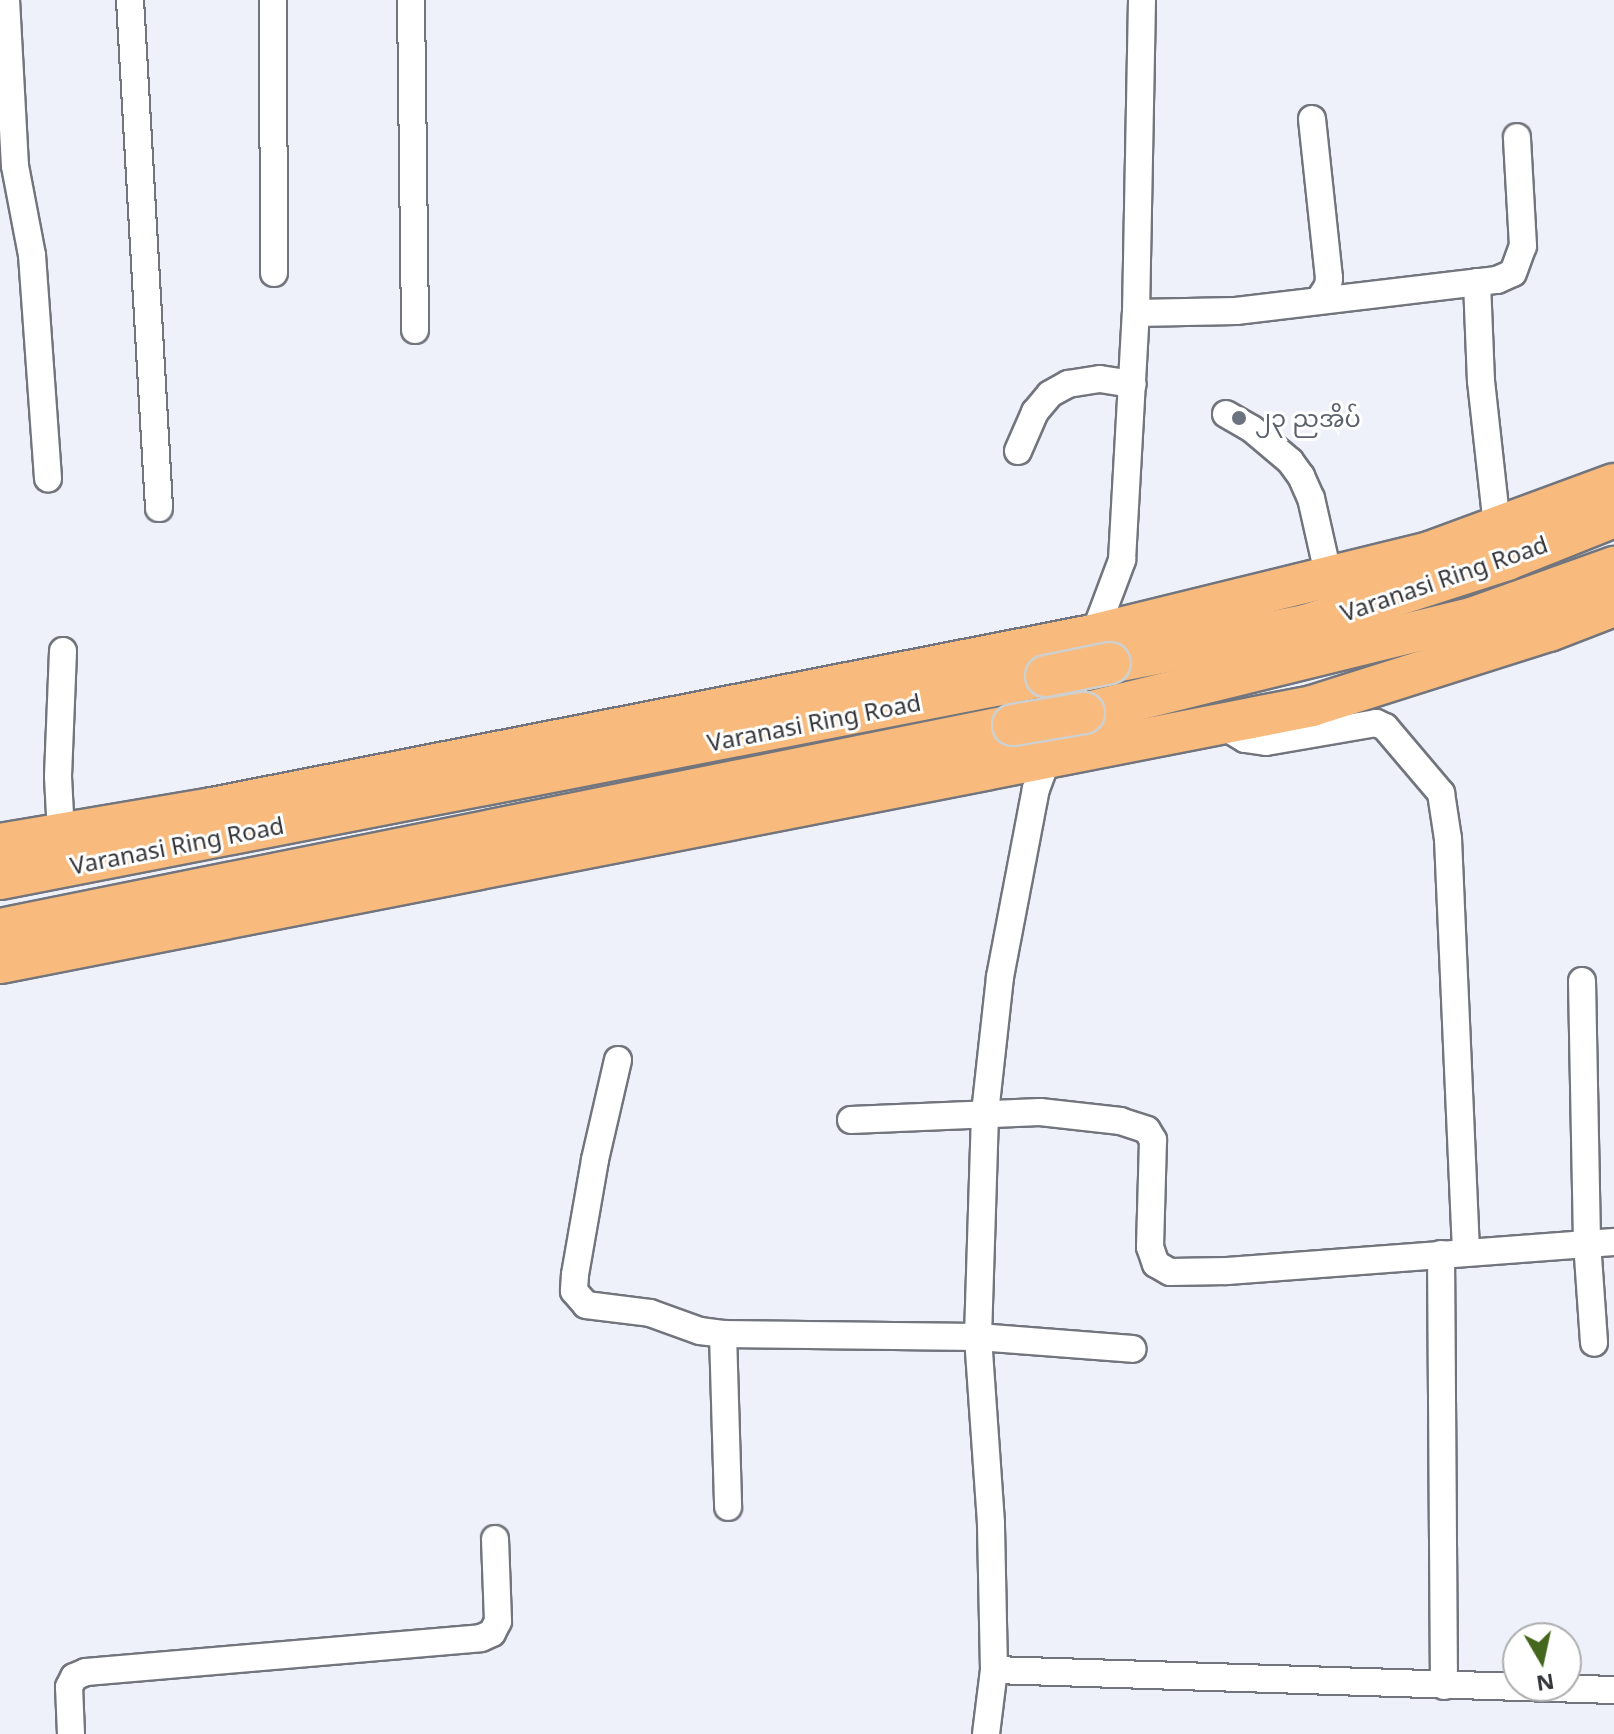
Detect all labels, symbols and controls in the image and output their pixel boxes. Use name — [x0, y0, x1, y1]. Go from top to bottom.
place label: ၂၃ ညအိပ် — [1255, 404, 1361, 432]
marker: ၂၃ ညအိပ် — [1230, 409, 1248, 427]
street label: Varanasi Ring Road — [1337, 529, 1551, 627]
street label: Varanasi Ring Road — [705, 687, 923, 757]
street label: Varanasi Ring Road — [68, 810, 286, 880]
north arrow — [1502, 1622, 1582, 1702]
text: N — [1534, 1668, 1557, 1700]

